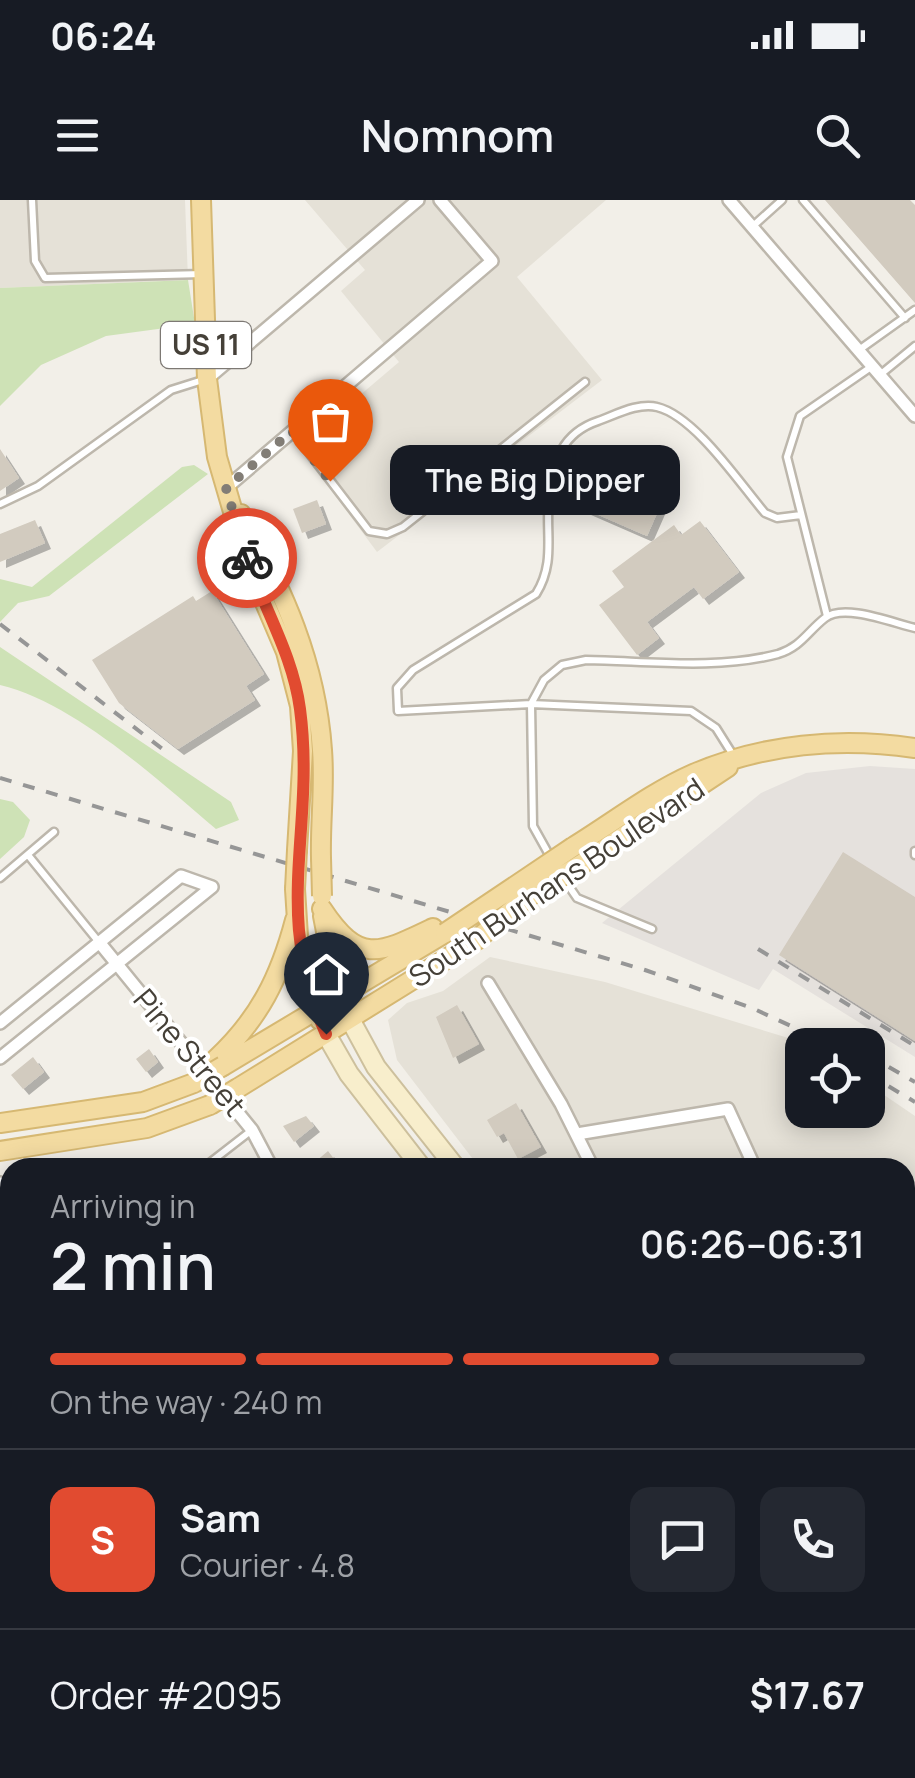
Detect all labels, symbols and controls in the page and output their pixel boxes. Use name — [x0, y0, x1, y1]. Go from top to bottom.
text: 06:24 — [50, 9, 157, 61]
text: Nomnom — [361, 104, 554, 166]
icon: menu — [50, 108, 105, 163]
icon: search — [810, 108, 865, 163]
road number: US 11 — [161, 322, 251, 368]
pin — [288, 379, 373, 482]
icon: bag — [303, 394, 358, 449]
callout: The Big Dipper — [390, 446, 680, 516]
text: The Big Dipper — [425, 458, 645, 502]
courier — [197, 508, 297, 608]
icon: bike — [220, 531, 275, 586]
street label: South Burhans Boulevard — [400, 767, 712, 996]
pin — [284, 932, 369, 1035]
icon: home — [299, 947, 354, 1002]
street label: Pine Street — [125, 980, 256, 1124]
map controls — [785, 1028, 885, 1128]
button: locate — [785, 1028, 885, 1128]
text: Arriving in — [50, 1184, 195, 1228]
text: 06:26–06:31 — [640, 1217, 865, 1269]
text: 2 min — [50, 1221, 216, 1310]
text: On the way · 240 m — [50, 1380, 322, 1424]
button: chat — [630, 1487, 735, 1592]
button: phone — [760, 1487, 865, 1592]
text: Sam — [180, 1491, 261, 1543]
text: S — [90, 1513, 115, 1565]
text: Courier · 4.8 — [180, 1543, 355, 1587]
text: Order #2095 — [50, 1668, 282, 1720]
text: $17.67 — [749, 1668, 865, 1720]

